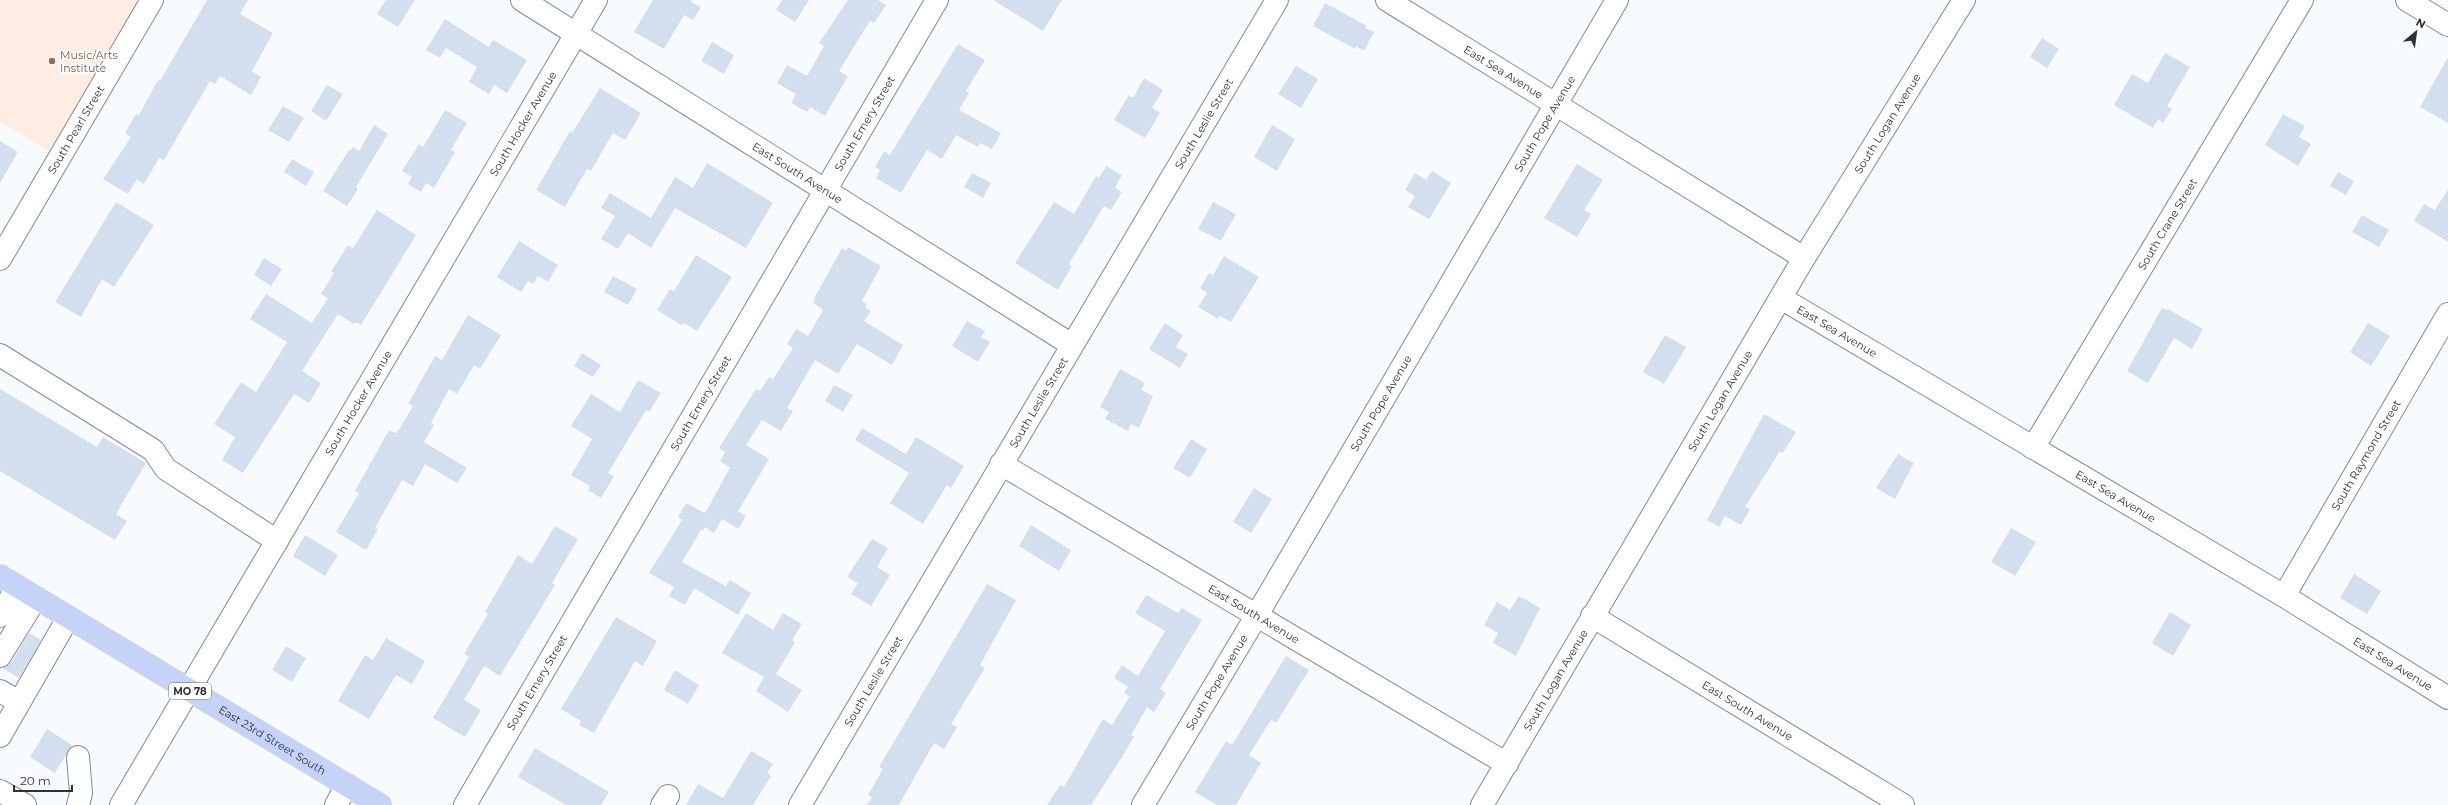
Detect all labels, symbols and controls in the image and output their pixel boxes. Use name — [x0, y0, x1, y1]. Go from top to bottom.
north arrow — [2396, 12, 2436, 52]
text: N — [2414, 15, 2428, 32]
street label: East Sea Avenue — [1461, 42, 1546, 102]
place label: Music/Arts Institute — [60, 48, 119, 75]
marker: Music/Arts Institute — [47, 56, 57, 66]
street label: South Hocker Avenue — [487, 68, 560, 179]
street label: South Logan Avenue — [1851, 71, 1924, 176]
street label: South Emery Street — [831, 73, 898, 174]
street label: South Pope Avenue — [1511, 73, 1578, 174]
street label: South Leslie Street — [1171, 75, 1236, 172]
street label: South Pearl Street — [45, 82, 108, 176]
street label: East South Avenue — [750, 139, 845, 206]
street label: South Crane Street — [2134, 175, 2201, 273]
street label: East Sea Avenue — [1794, 302, 1880, 360]
street label: South Hocker Avenue — [322, 347, 395, 458]
street label: South Logan Avenue — [1685, 347, 1755, 454]
street label: South Emery Street — [667, 352, 734, 453]
street label: South Pope Avenue — [1347, 352, 1415, 454]
street label: South Leslie Street — [1006, 354, 1071, 450]
street label: South Raymond Street — [2328, 397, 2404, 513]
street label: East Sea Avenue — [2073, 467, 2159, 526]
street label: East South Avenue — [1206, 581, 1302, 647]
street label: South Logan Avenue — [1520, 627, 1591, 733]
street label: South Emery Street — [503, 632, 570, 733]
street label: South Pope Avenue — [1182, 632, 1251, 733]
street label: South Leslie Street — [841, 633, 906, 729]
street label: East Sea Avenue — [2351, 634, 2436, 694]
street label: East South Avenue — [1699, 678, 1796, 744]
road number: MO 78 — [169, 683, 211, 699]
street label: East 23rd Street South — [216, 702, 329, 778]
scale bar — [14, 767, 72, 793]
text: 20 m — [20, 773, 51, 788]

